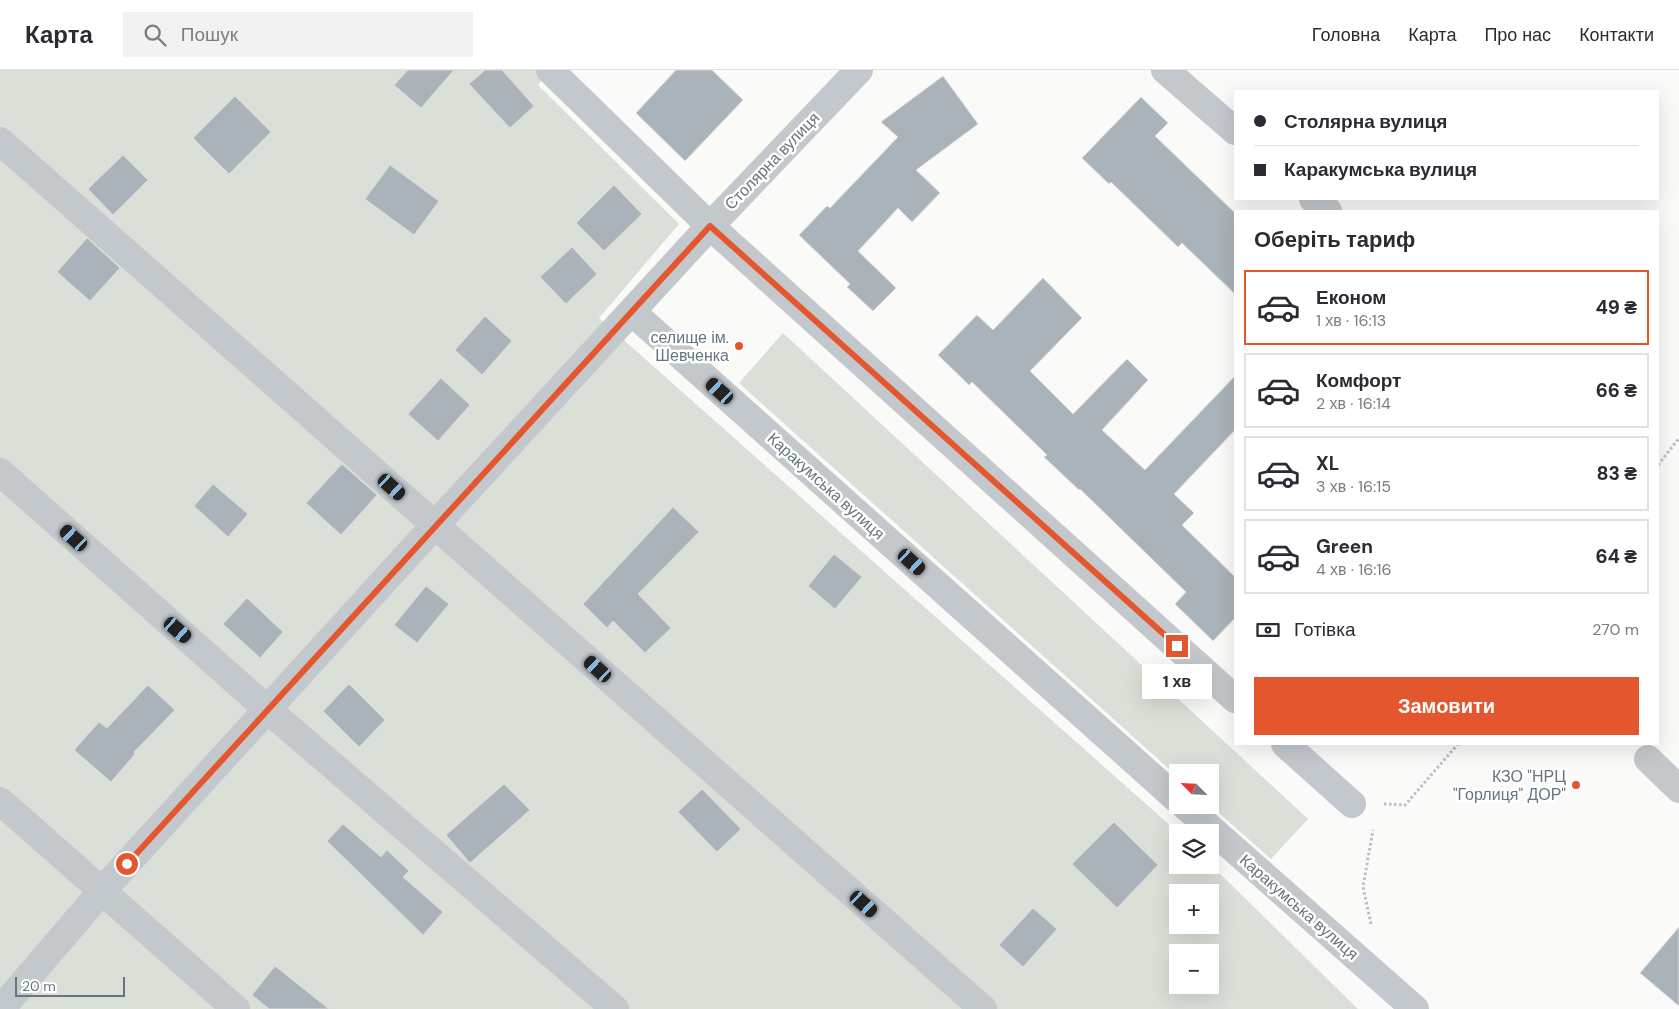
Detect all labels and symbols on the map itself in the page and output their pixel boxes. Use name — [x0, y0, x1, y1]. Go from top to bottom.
street label: Столярна вулиця — [720, 108, 824, 214]
place label: селище ім. Шевченка — [650, 327, 729, 366]
marker: селище ім. Шевченка — [733, 340, 745, 352]
car — [703, 375, 736, 407]
street label: Каракумська вулиця — [763, 428, 889, 544]
car — [375, 471, 408, 503]
car — [57, 522, 90, 554]
car — [895, 546, 928, 578]
car — [161, 614, 194, 646]
route end — [1166, 635, 1188, 657]
car — [581, 653, 614, 685]
callout: 1 хв — [1142, 664, 1212, 698]
north arrow — [1169, 764, 1219, 814]
place label: КЗО "НРЦ "Горлиця" ДОР" — [1453, 766, 1566, 805]
marker: КЗО "НРЦ "Горлиця" ДОР" — [1570, 779, 1582, 791]
street label: Каракумська вулиця — [1235, 850, 1363, 964]
route start — [116, 853, 138, 875]
car — [847, 888, 880, 920]
scale bar — [15, 974, 125, 997]

